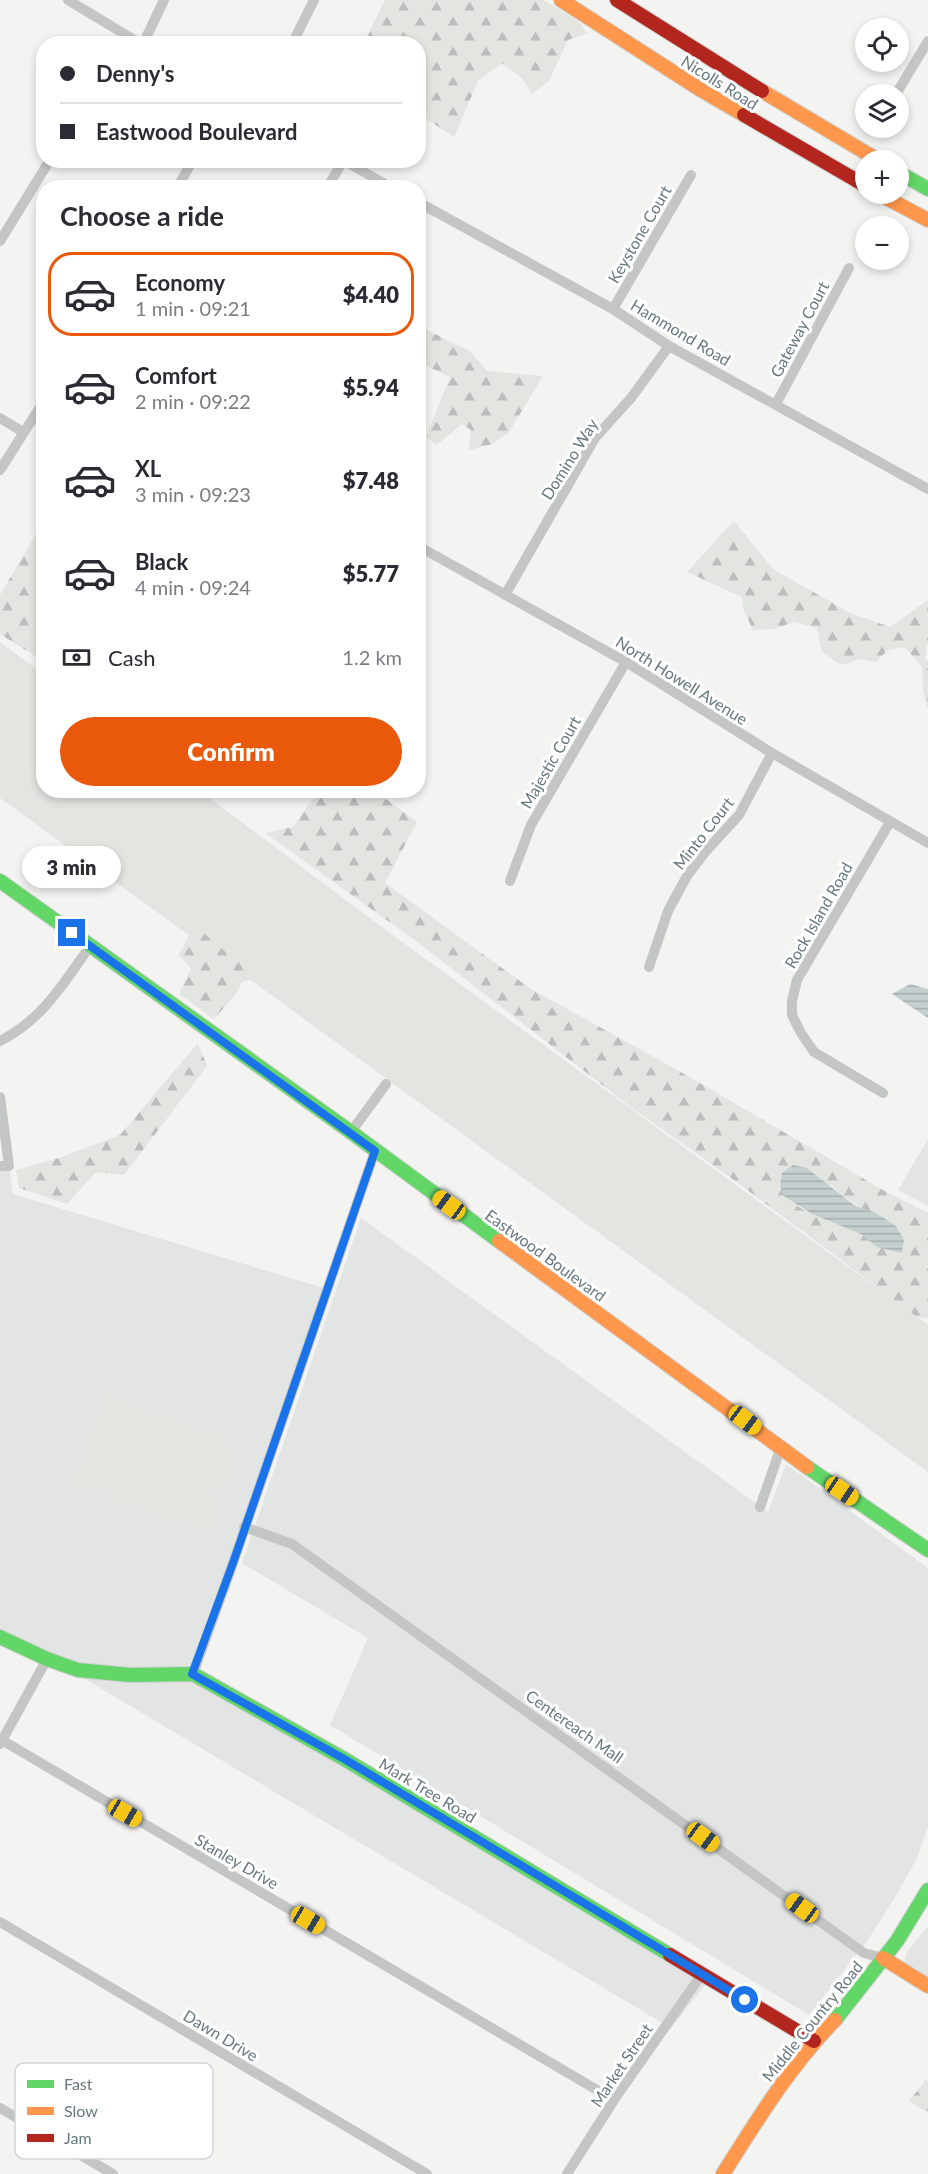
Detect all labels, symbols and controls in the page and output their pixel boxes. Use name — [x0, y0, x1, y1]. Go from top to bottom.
map controls — [855, 18, 909, 270]
button: locate — [855, 18, 909, 72]
street label: Nicolls Road — [678, 51, 762, 113]
text: Denny's — [96, 60, 175, 87]
button: layers — [855, 84, 909, 138]
text: Eastwood Boulevard — [96, 118, 297, 145]
button: + — [855, 150, 909, 204]
street label: Keystone Court — [603, 182, 675, 286]
text: Choose a ride — [60, 199, 224, 232]
button: − — [855, 216, 909, 270]
icon: car — [63, 267, 117, 321]
text: Economy — [135, 269, 225, 296]
street label: Gateway Court — [766, 278, 832, 380]
text: $4.40 — [343, 281, 399, 308]
street label: Hammond Road — [628, 295, 734, 369]
text: 1 min · 09:21 — [135, 296, 251, 320]
icon: car — [63, 360, 117, 414]
text: Comfort — [135, 362, 217, 389]
text: $5.94 — [343, 374, 399, 401]
text: 2 min · 09:22 — [135, 389, 251, 413]
street label: Domino Way — [537, 414, 602, 503]
icon: car — [63, 453, 117, 507]
text: XL — [135, 455, 161, 482]
text: $7.48 — [343, 467, 399, 494]
text: 3 min · 09:23 — [135, 482, 251, 506]
icon: car — [63, 546, 117, 600]
text: Black — [135, 548, 188, 575]
text: $5.77 — [343, 560, 399, 587]
text: 4 min · 09:24 — [135, 575, 251, 599]
street label: North Howell Avenue — [613, 632, 751, 728]
icon: cash — [60, 641, 93, 674]
text: Cash — [108, 644, 155, 671]
text: 1.2 km — [342, 645, 402, 669]
street label: Majestic Court — [516, 712, 584, 812]
button: Confirm — [60, 717, 402, 786]
street label: Minto Court — [669, 793, 737, 873]
callout: 3 min — [22, 846, 122, 888]
text: 3 min — [47, 855, 96, 879]
street label: Rock Island Road — [780, 859, 856, 971]
route end — [58, 919, 85, 946]
car — [429, 1187, 469, 1223]
street label: Eastwood Boulevard — [482, 1205, 610, 1305]
car — [725, 1402, 765, 1438]
car — [822, 1473, 862, 1509]
street label: Centereach Mall — [523, 1685, 627, 1767]
street label: Mark Tree Road — [376, 1754, 480, 1826]
car — [105, 1796, 145, 1830]
car — [683, 1819, 723, 1855]
street label: Stanley Drive — [192, 1830, 282, 1892]
car — [782, 1890, 822, 1926]
car — [288, 1903, 328, 1937]
street label: Middle Country Road — [758, 1957, 866, 2085]
route start — [731, 1986, 758, 2013]
street label: Dawn Drive — [180, 2005, 262, 2065]
street label: Market Street — [586, 2020, 656, 2110]
legend — [15, 2063, 213, 2159]
text: Fast — [64, 2074, 93, 2093]
text: Slow — [64, 2101, 98, 2120]
text: Jam — [64, 2128, 92, 2147]

